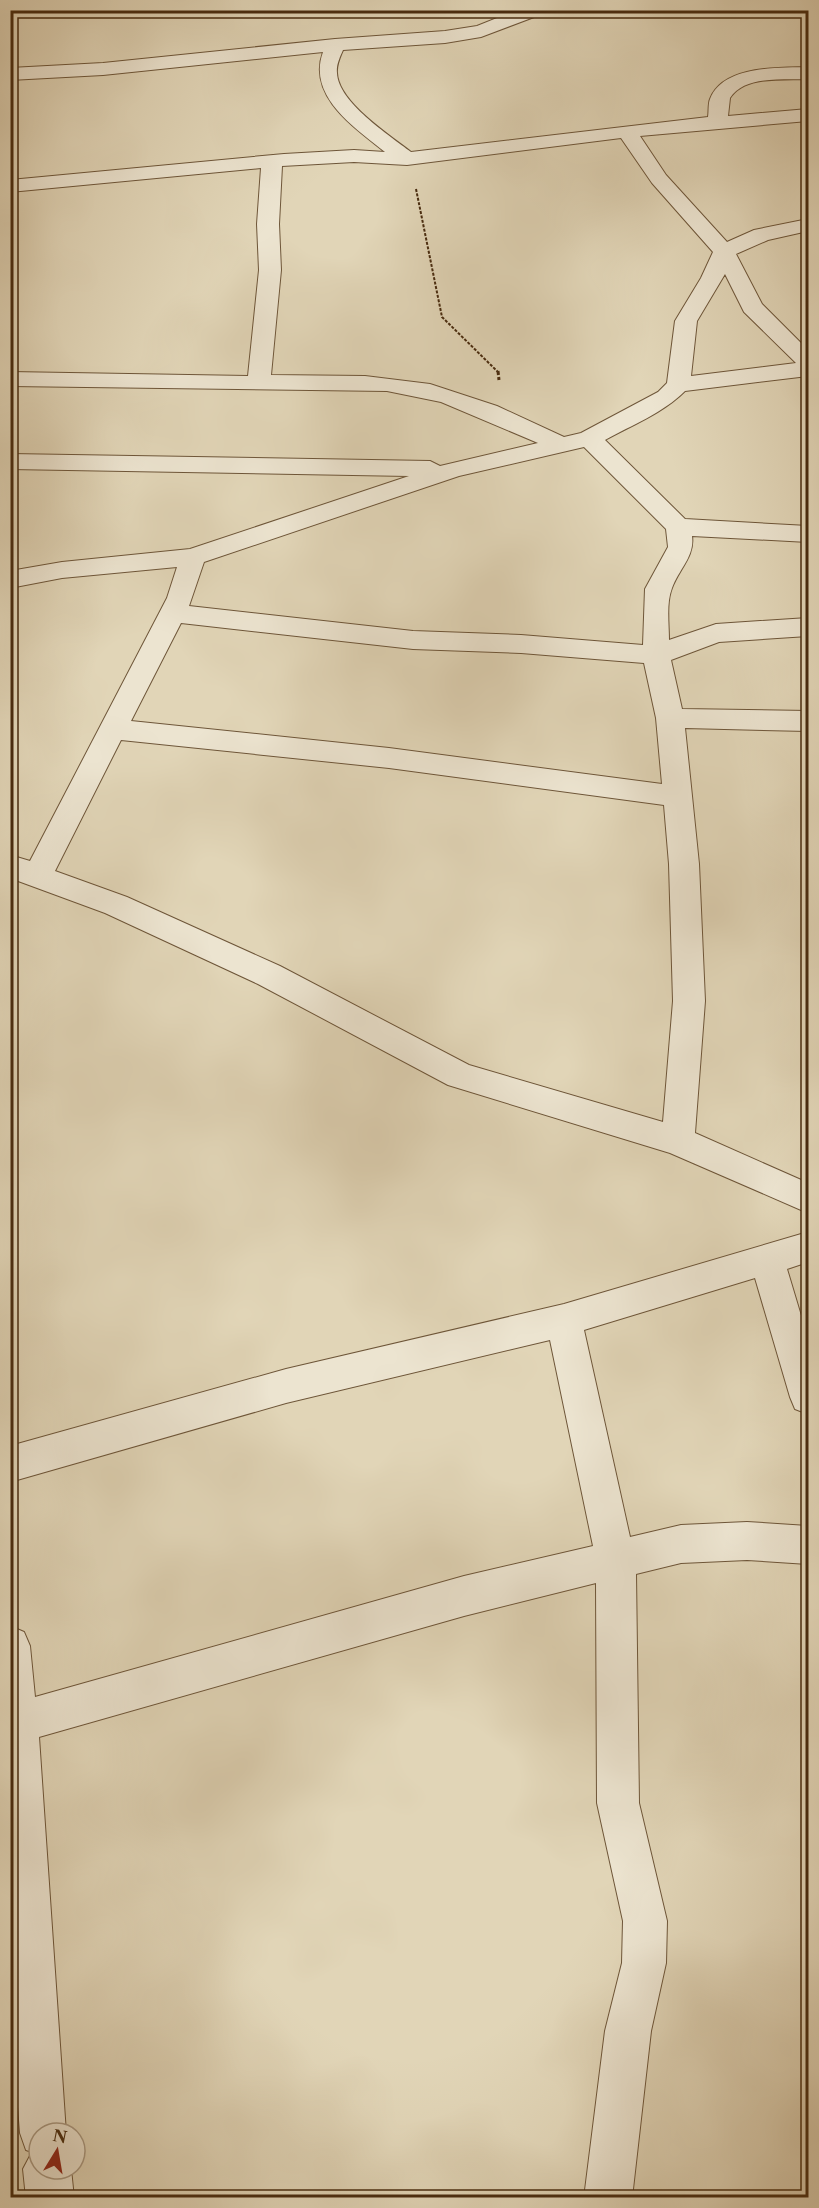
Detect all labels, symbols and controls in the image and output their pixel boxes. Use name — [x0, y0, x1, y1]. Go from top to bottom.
north arrow — [27, 2121, 87, 2181]
text: N — [51, 2125, 69, 2147]

